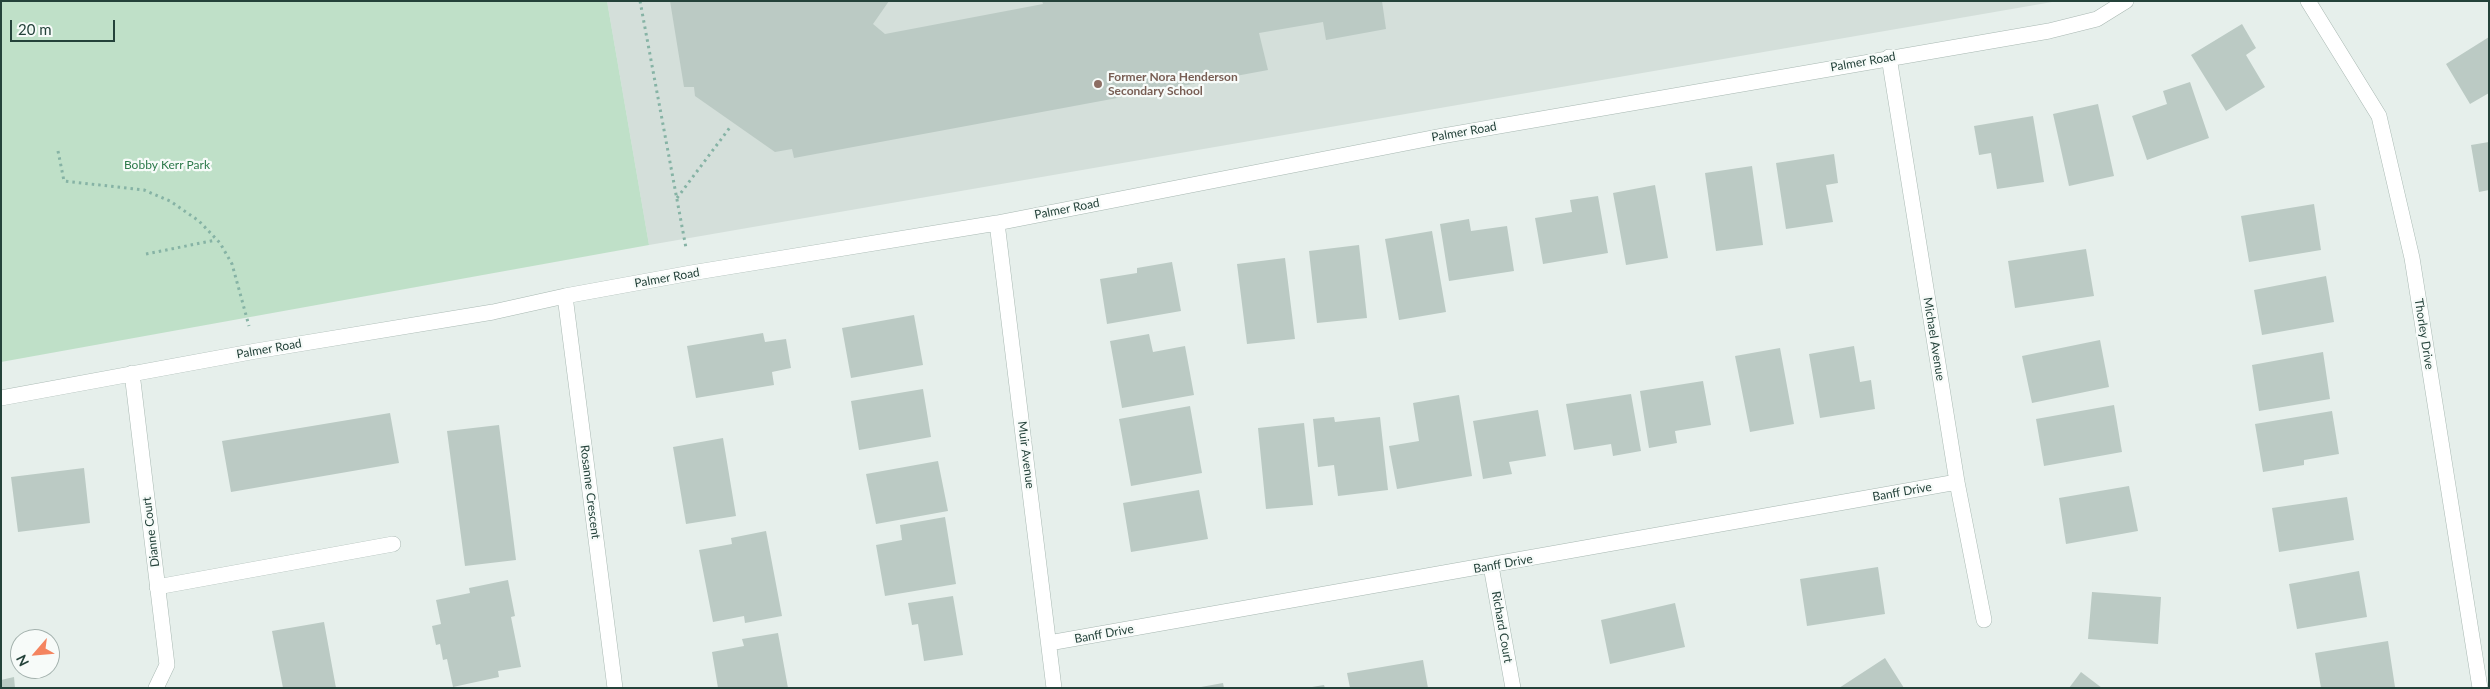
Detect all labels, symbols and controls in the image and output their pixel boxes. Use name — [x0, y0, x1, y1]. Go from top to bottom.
scale bar — [12, 10, 118, 42]
text: 20 m — [18, 20, 52, 38]
street label: Palmer Road — [1829, 49, 1897, 75]
place label: Former Nora Henderson Secondary School — [1108, 70, 1238, 98]
marker: Former Nora Henderson Secondary School — [1092, 78, 1104, 90]
street label: Palmer Road — [1430, 119, 1498, 145]
park label: Bobby Kerr Park — [124, 158, 210, 172]
street label: Palmer Road — [1033, 196, 1101, 222]
street label: Palmer Road — [633, 265, 701, 291]
street label: Michael Avenue — [1920, 296, 1948, 382]
street label: Thorley Drive — [2411, 297, 2437, 371]
street label: Palmer Road — [235, 336, 303, 362]
street label: Muir Avenue — [1015, 420, 1037, 490]
street label: Rosanne Crescent — [577, 444, 603, 540]
street label: Banff Drive — [1871, 480, 1933, 504]
street label: Dianne Court — [140, 496, 162, 568]
street label: Banff Drive — [1472, 552, 1534, 576]
street label: Richard Court — [1489, 590, 1515, 664]
street label: Banff Drive — [1073, 622, 1135, 646]
north arrow — [10, 629, 60, 679]
text: N — [12, 652, 32, 669]

